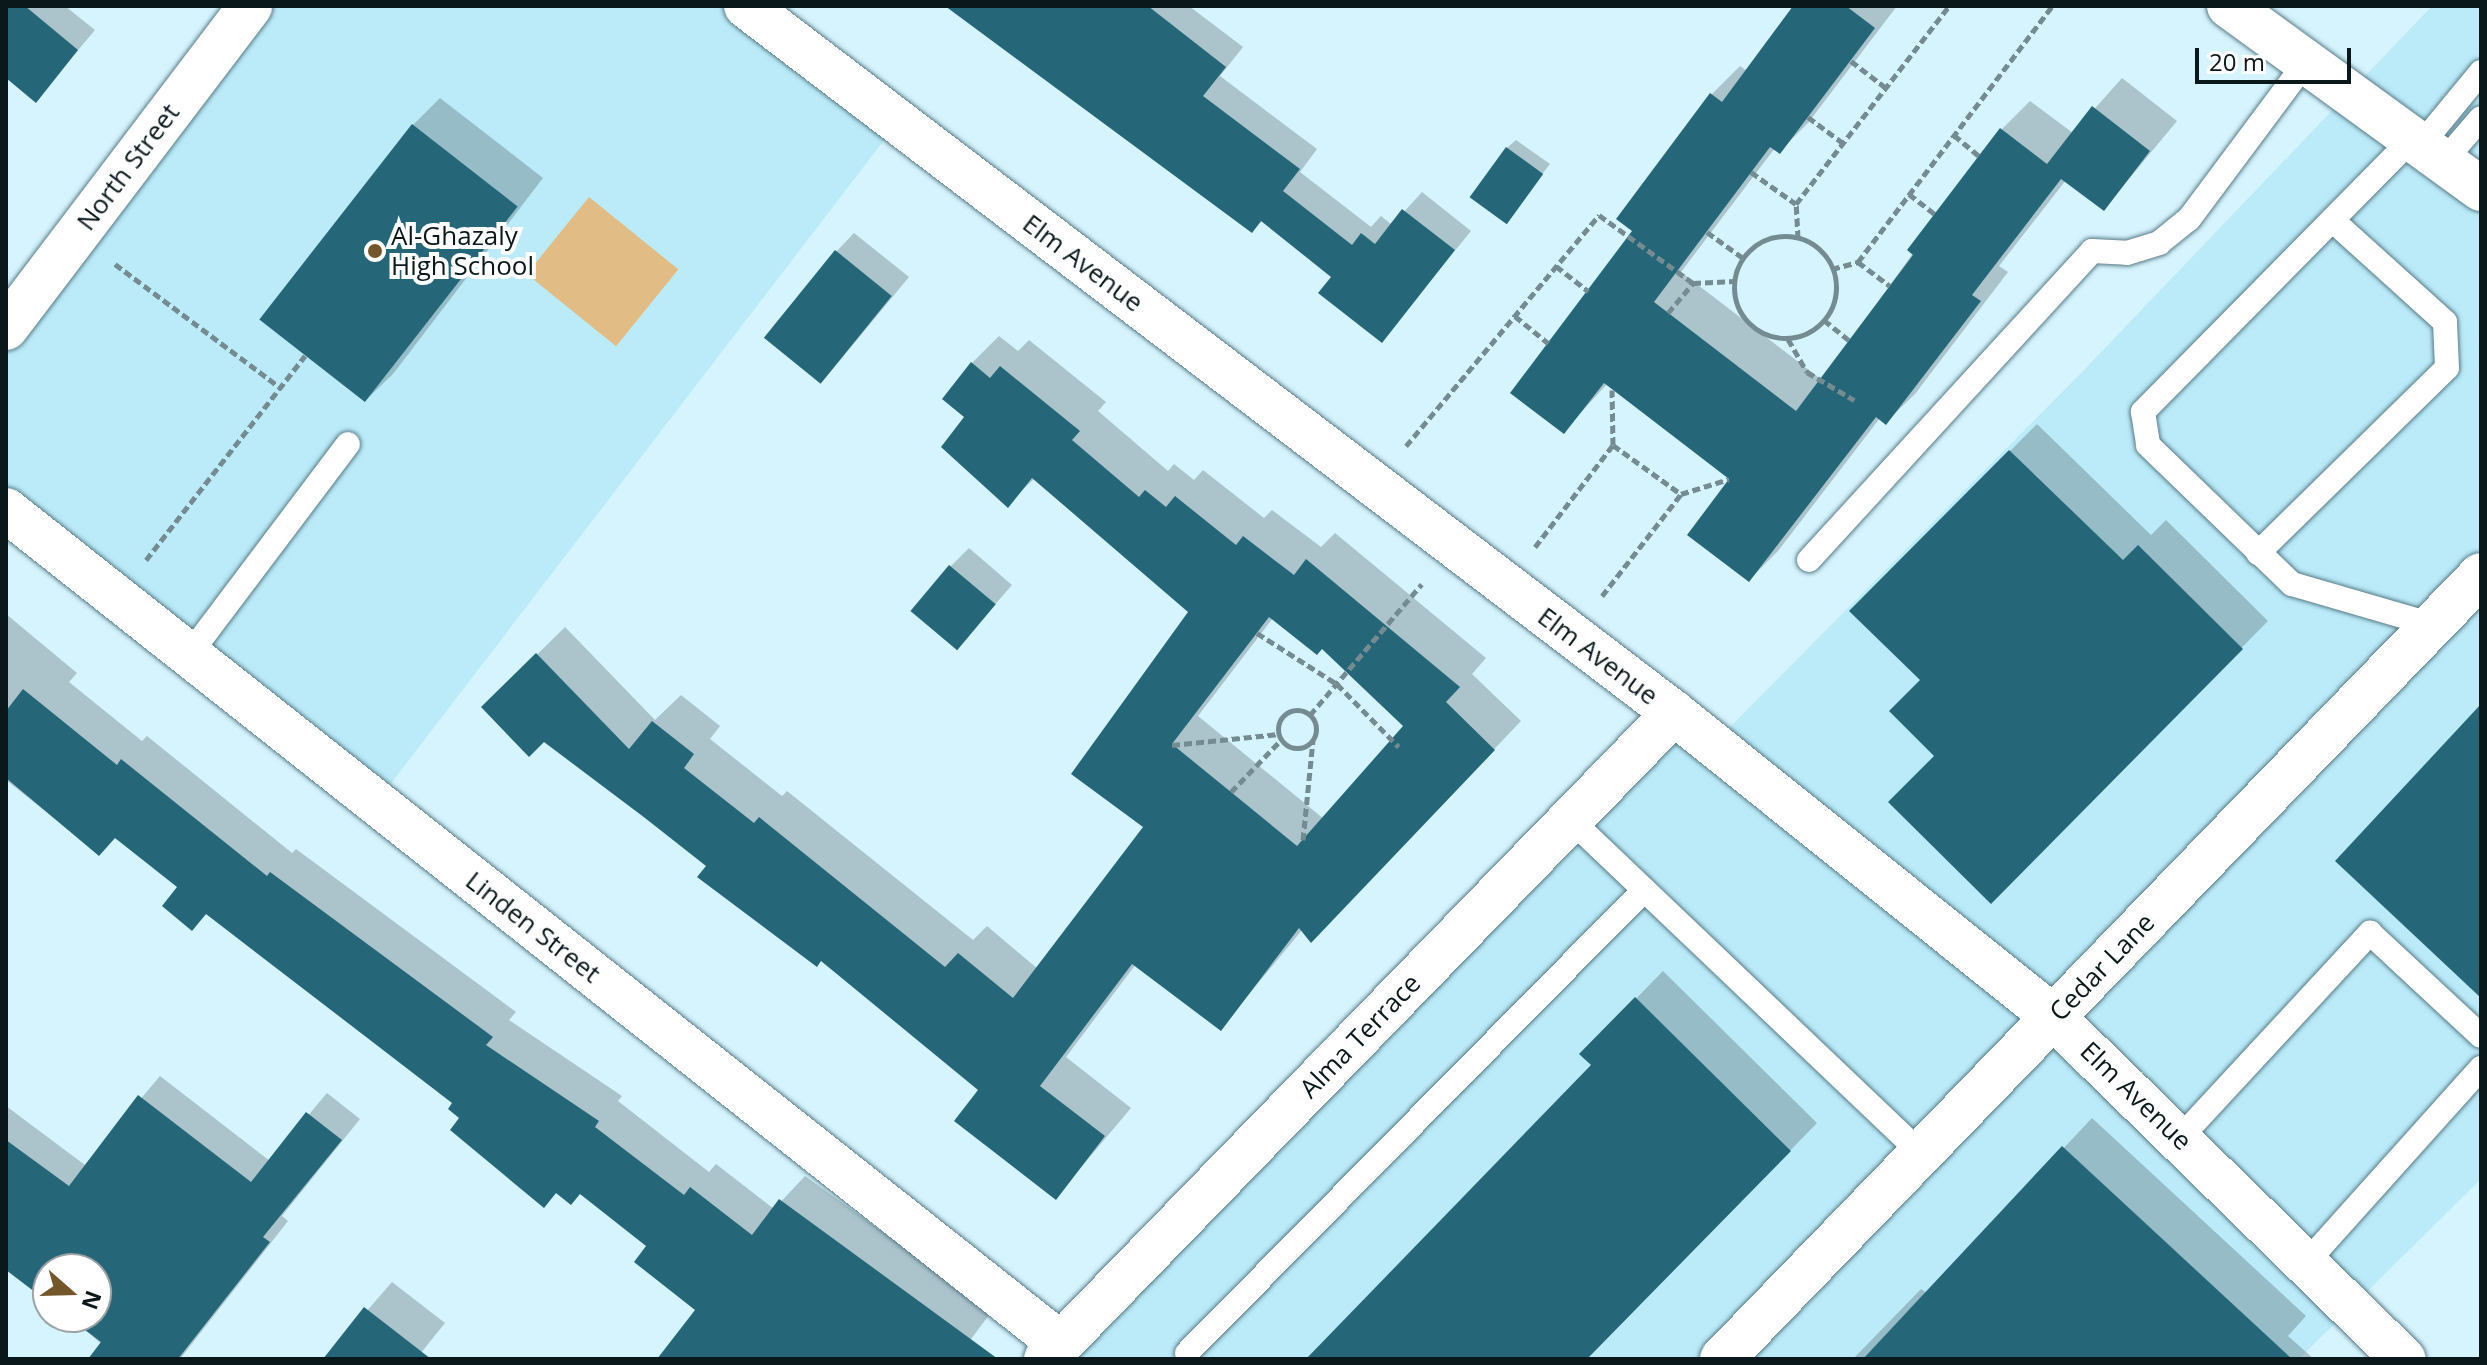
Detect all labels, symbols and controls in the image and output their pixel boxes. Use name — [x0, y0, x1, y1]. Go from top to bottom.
scale bar — [2199, 32, 2355, 82]
text: 20 m — [2209, 45, 2265, 78]
street label: North Street — [70, 98, 186, 236]
street label: Elm Avenue — [1017, 208, 1149, 318]
place label: Al-Ghazaly High School — [391, 220, 534, 282]
marker: Al-Ghazaly High School — [366, 242, 384, 260]
street label: Elm Avenue — [1532, 601, 1664, 711]
street label: Linden Street — [460, 865, 606, 989]
street label: Cedar Lane — [2043, 907, 2161, 1027]
street label: Alma Terrace — [1293, 968, 1427, 1104]
street label: Elm Avenue — [2074, 1035, 2198, 1157]
north arrow — [32, 1253, 112, 1333]
text: N — [76, 1287, 110, 1314]

